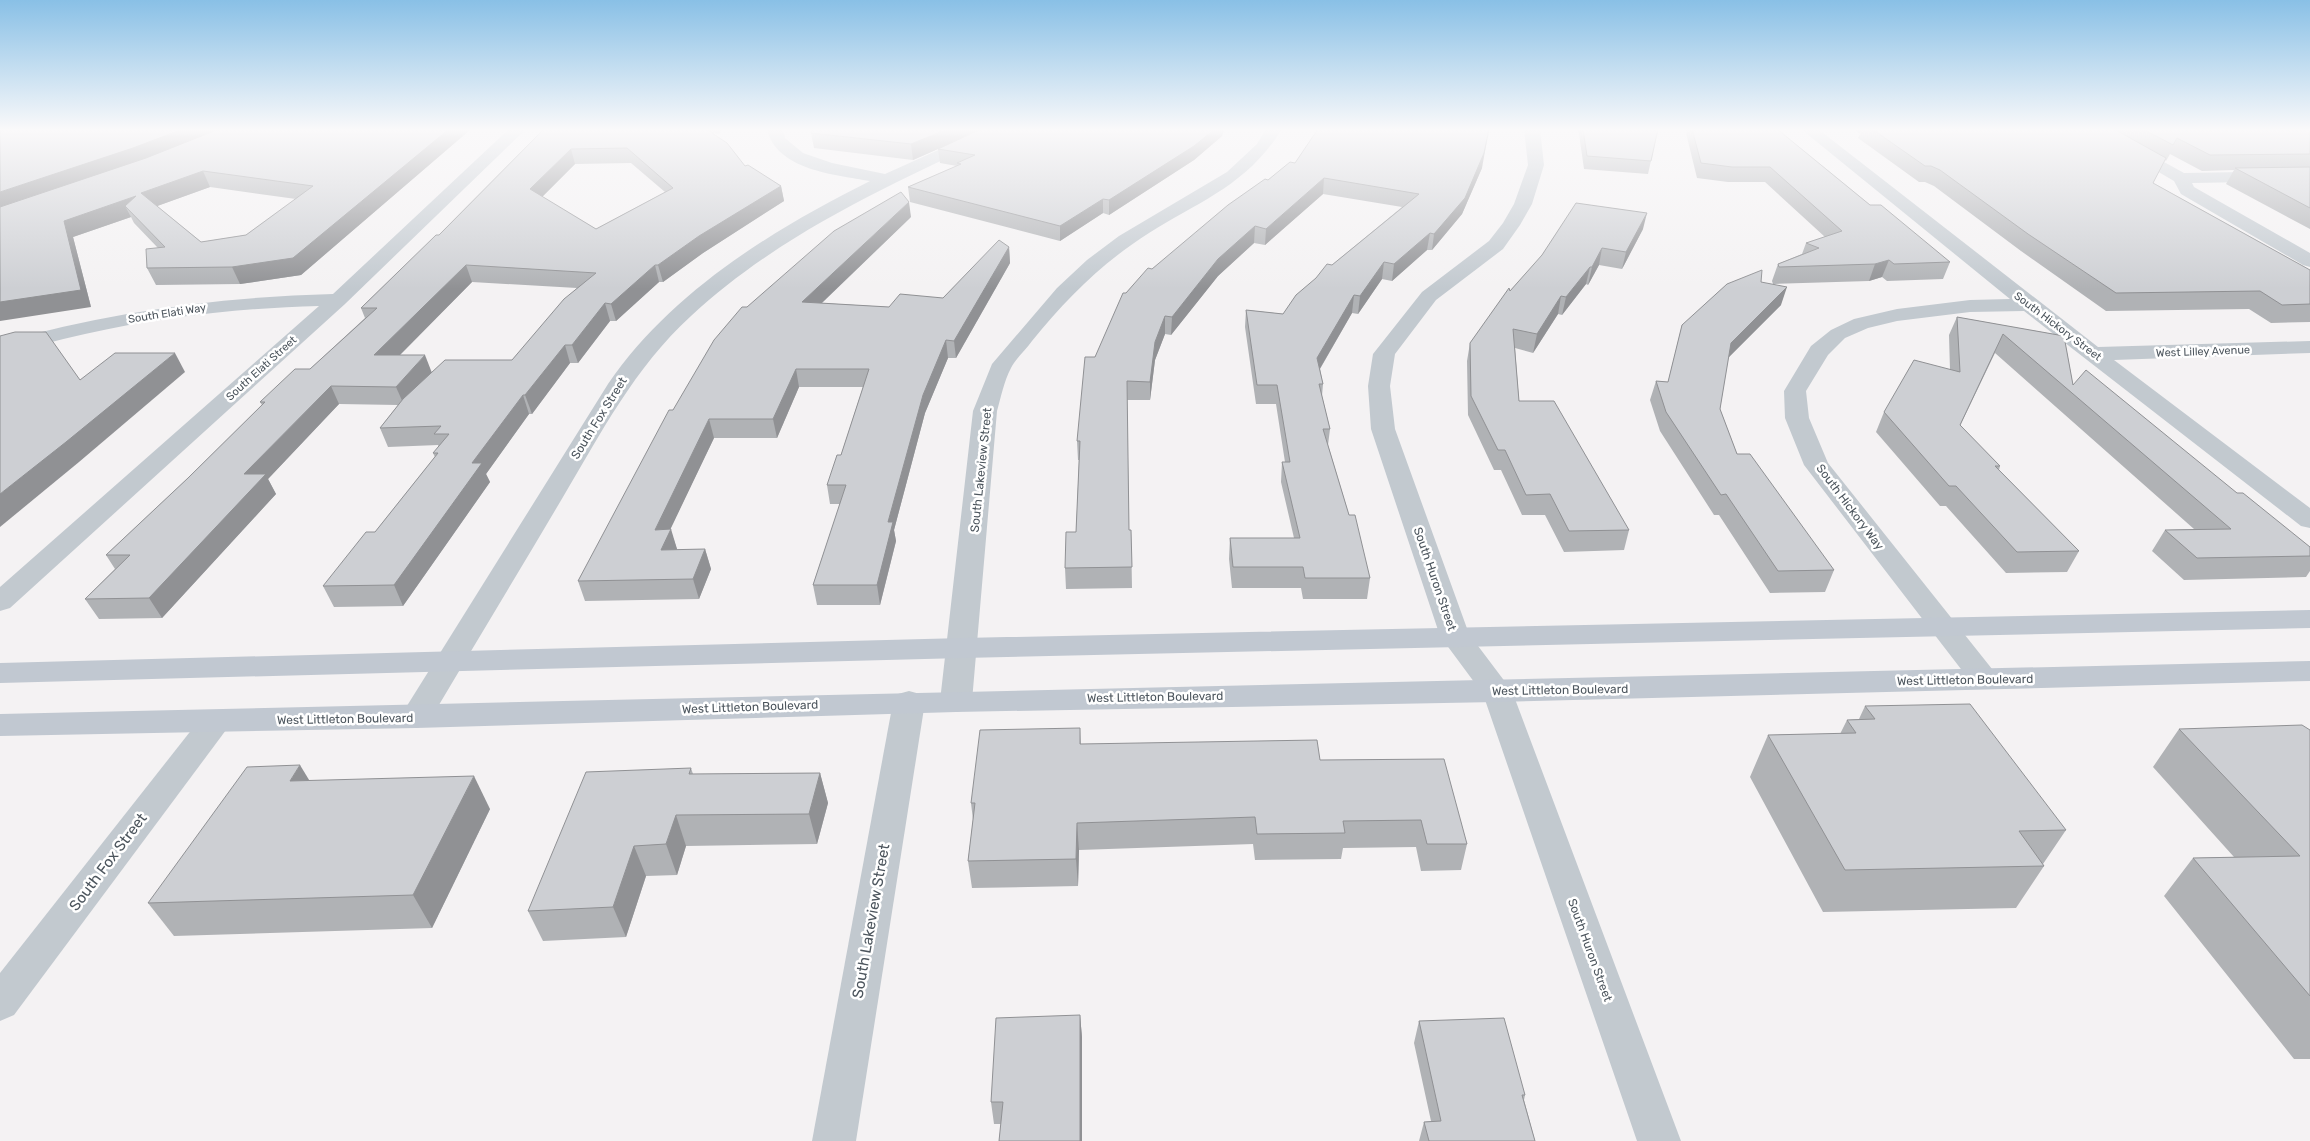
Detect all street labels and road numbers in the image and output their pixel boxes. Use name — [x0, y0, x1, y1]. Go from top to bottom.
street label: South Hickory Street — [2011, 289, 2105, 364]
street label: South Elati Way — [127, 301, 207, 326]
street label: South Elati Street — [223, 333, 300, 403]
street label: West Lilley Avenue — [2156, 343, 2250, 360]
street label: South Fox Street — [568, 374, 630, 462]
street label: South Lakeview Street — [967, 407, 995, 533]
street label: South Hickory Way — [1813, 461, 1887, 553]
street label: South Huron Street — [1411, 525, 1459, 633]
street label: West Littleton Boulevard — [1897, 672, 2033, 688]
street label: West Littleton Boulevard — [1492, 682, 1628, 698]
street label: West Littleton Boulevard — [1087, 689, 1223, 705]
street label: West Littleton Boulevard — [682, 698, 818, 716]
street label: West Littleton Boulevard — [277, 711, 413, 727]
street label: South Fox Street — [65, 809, 151, 914]
street label: South Lakeview Street — [849, 842, 893, 1000]
street label: South Huron Street — [1565, 897, 1615, 1004]

